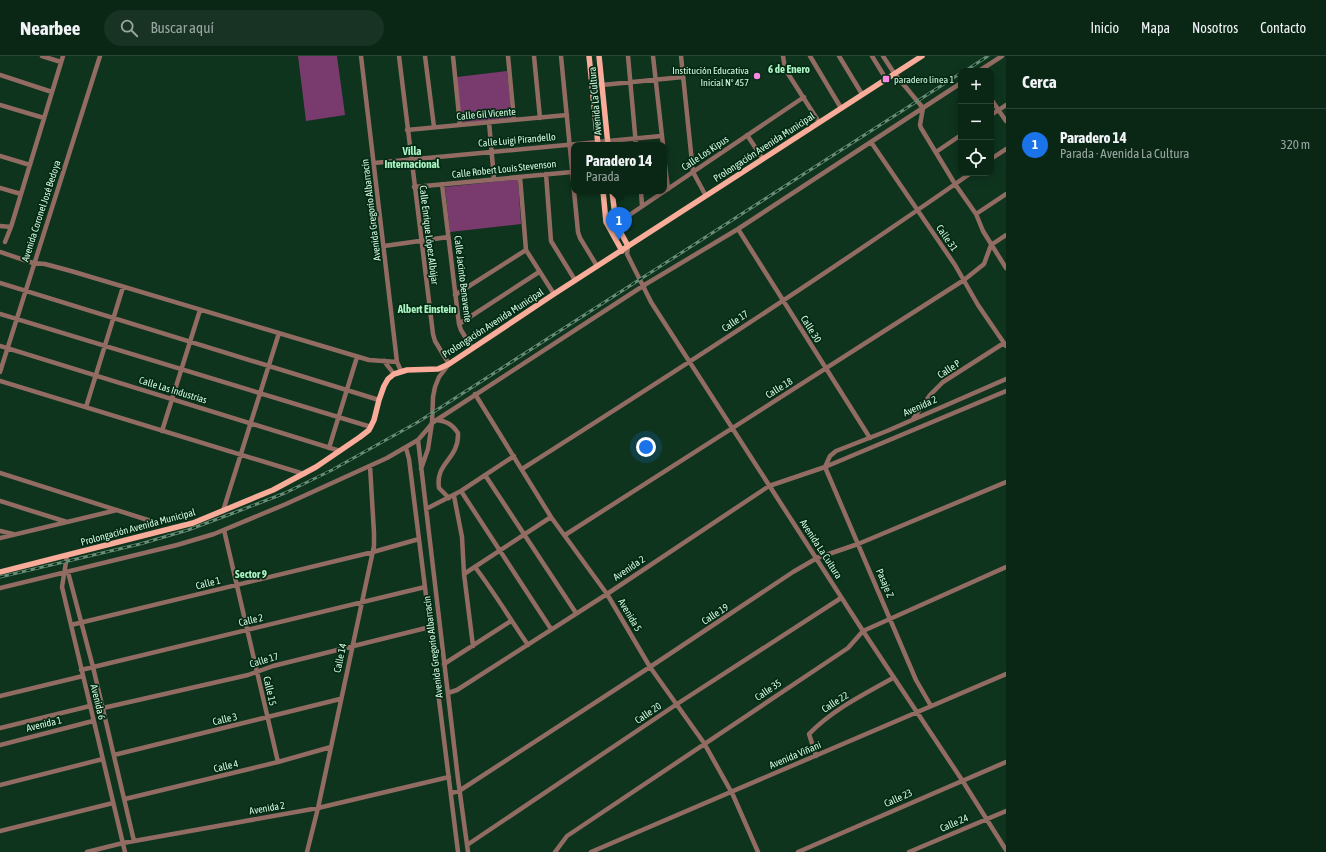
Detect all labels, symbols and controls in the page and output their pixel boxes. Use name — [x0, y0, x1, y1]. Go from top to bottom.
search box — [104, 10, 384, 46]
text: Nearbee — [20, 17, 80, 39]
icon: search — [118, 17, 140, 39]
text: Buscar aquí — [150, 19, 214, 36]
text: Inicio — [1090, 20, 1119, 36]
text: Mapa — [1141, 20, 1170, 36]
text: Nosotros — [1192, 20, 1238, 36]
text: Contacto — [1260, 20, 1306, 36]
district label: 6 de Enero — [768, 63, 810, 75]
place label: Institución Educativa Inicial Nº 457 — [672, 65, 749, 88]
street label: Avenida La Cultura — [587, 66, 603, 136]
map controls — [958, 68, 994, 176]
button: + — [958, 68, 994, 104]
marker: Institución Educativa Inicial Nº 457 — [752, 71, 762, 81]
text: Cerca — [1022, 72, 1057, 92]
marker: paradero linea 1 — [881, 74, 891, 84]
place label: paradero linea 1 — [894, 74, 954, 85]
button: − — [958, 104, 994, 140]
street label: Calle Gil Vicente — [456, 106, 517, 122]
street label: Prolongación Avenida Municipal — [711, 110, 817, 184]
text: Paradero 14 — [1060, 129, 1127, 146]
street label: Calle Luigi Pirandello — [478, 131, 556, 149]
street label: Calle Los Kipus — [680, 133, 731, 173]
text: 1 — [1032, 137, 1038, 152]
text: 320 m — [1281, 137, 1310, 152]
button: locate — [958, 140, 994, 176]
popup — [571, 142, 667, 194]
district label: Villa Internacional — [384, 145, 441, 170]
text: Parada · Avenida La Cultura — [1060, 146, 1189, 161]
text: Paradero 14 — [586, 152, 652, 169]
street label: Avenida Coronel José Bedoya — [19, 158, 63, 263]
street label: Avenida Gregorio Albarracín — [359, 158, 383, 261]
street label: Calle Robert Louis Stevenson — [451, 158, 557, 180]
text: Parada — [586, 169, 620, 184]
street label: Calle Enrique López Albújar — [417, 185, 441, 286]
pin: 1 — [606, 207, 632, 240]
street label: Calle 31 — [934, 223, 960, 254]
street label: Calle Jacinto Benavente — [452, 235, 474, 323]
street label: Prolongación Avenida Municipal — [440, 286, 546, 360]
district label: Albert Einstein — [397, 303, 456, 315]
street label: Calle 17 — [720, 308, 751, 334]
street label: Calle 30 — [798, 314, 824, 345]
street label: Calle P — [935, 357, 963, 380]
street label: Calle Las Industrias — [138, 374, 209, 406]
street label: Calle 18 — [764, 375, 795, 401]
street label: Avenida 2 — [901, 394, 939, 418]
your location — [636, 437, 656, 457]
street label: Prolongación Avenida Municipal — [79, 506, 197, 548]
street label: Avenida La Cultura — [798, 517, 844, 581]
street label: Avenida 2 — [611, 553, 647, 583]
street label: Pasaje Z — [874, 567, 896, 600]
district label: Sector 9 — [235, 568, 267, 580]
street label: Calle 1 — [195, 575, 222, 591]
street label: Avenida Gregorio Albarracín — [421, 595, 445, 698]
street label: Avenida 5 — [616, 597, 644, 634]
street label: Calle 19 — [700, 601, 731, 627]
street label: Calle 2 — [238, 612, 265, 628]
street label: Calle 14 — [332, 642, 349, 674]
street label: Calle 17 — [248, 650, 280, 670]
street label: Calle 15 — [261, 675, 279, 707]
street label: Calle 35 — [753, 677, 784, 703]
street label: Avenida 6 — [88, 683, 108, 721]
street label: Calle 22 — [820, 689, 851, 715]
street label: Calle 20 — [633, 700, 664, 726]
street label: Calle 3 — [212, 711, 239, 727]
street label: Avenida 1 — [25, 714, 63, 734]
street label: Avenida Viñani — [767, 739, 823, 771]
street label: Calle 4 — [213, 758, 240, 774]
street label: Calle 23 — [882, 787, 914, 809]
street label: Avenida 2 — [248, 799, 286, 817]
street label: Calle 24 — [938, 812, 970, 834]

